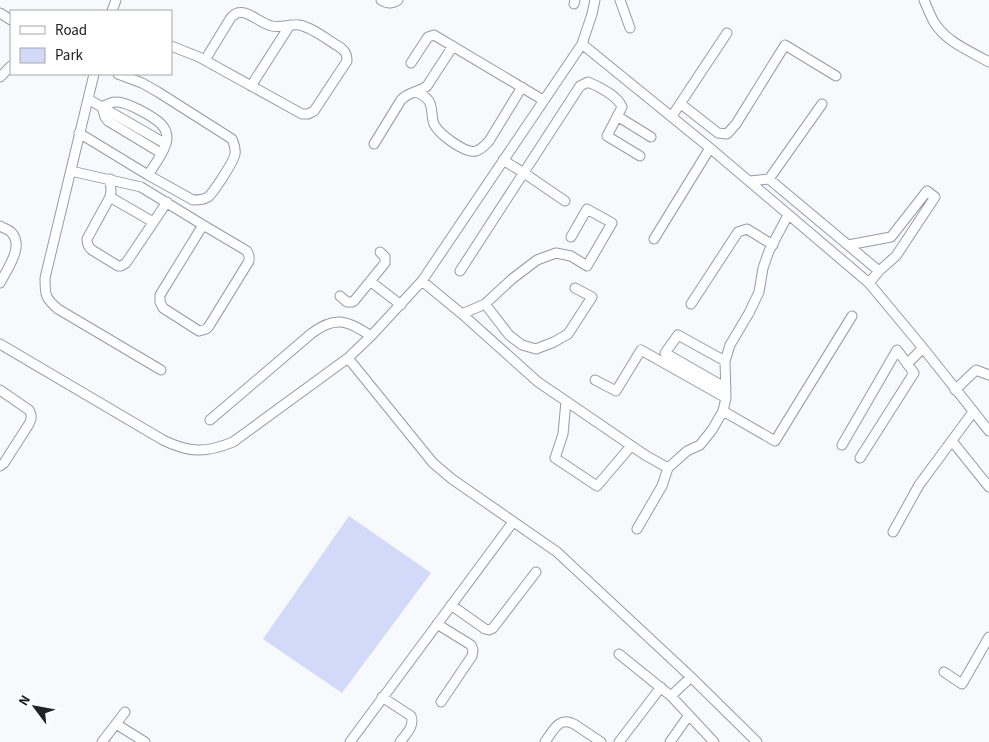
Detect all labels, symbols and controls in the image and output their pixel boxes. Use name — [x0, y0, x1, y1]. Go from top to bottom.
legend — [10, 10, 172, 75]
text: Road — [55, 20, 87, 41]
text: Park — [55, 45, 84, 66]
north arrow — [10, 682, 60, 732]
text: N — [14, 691, 36, 710]

